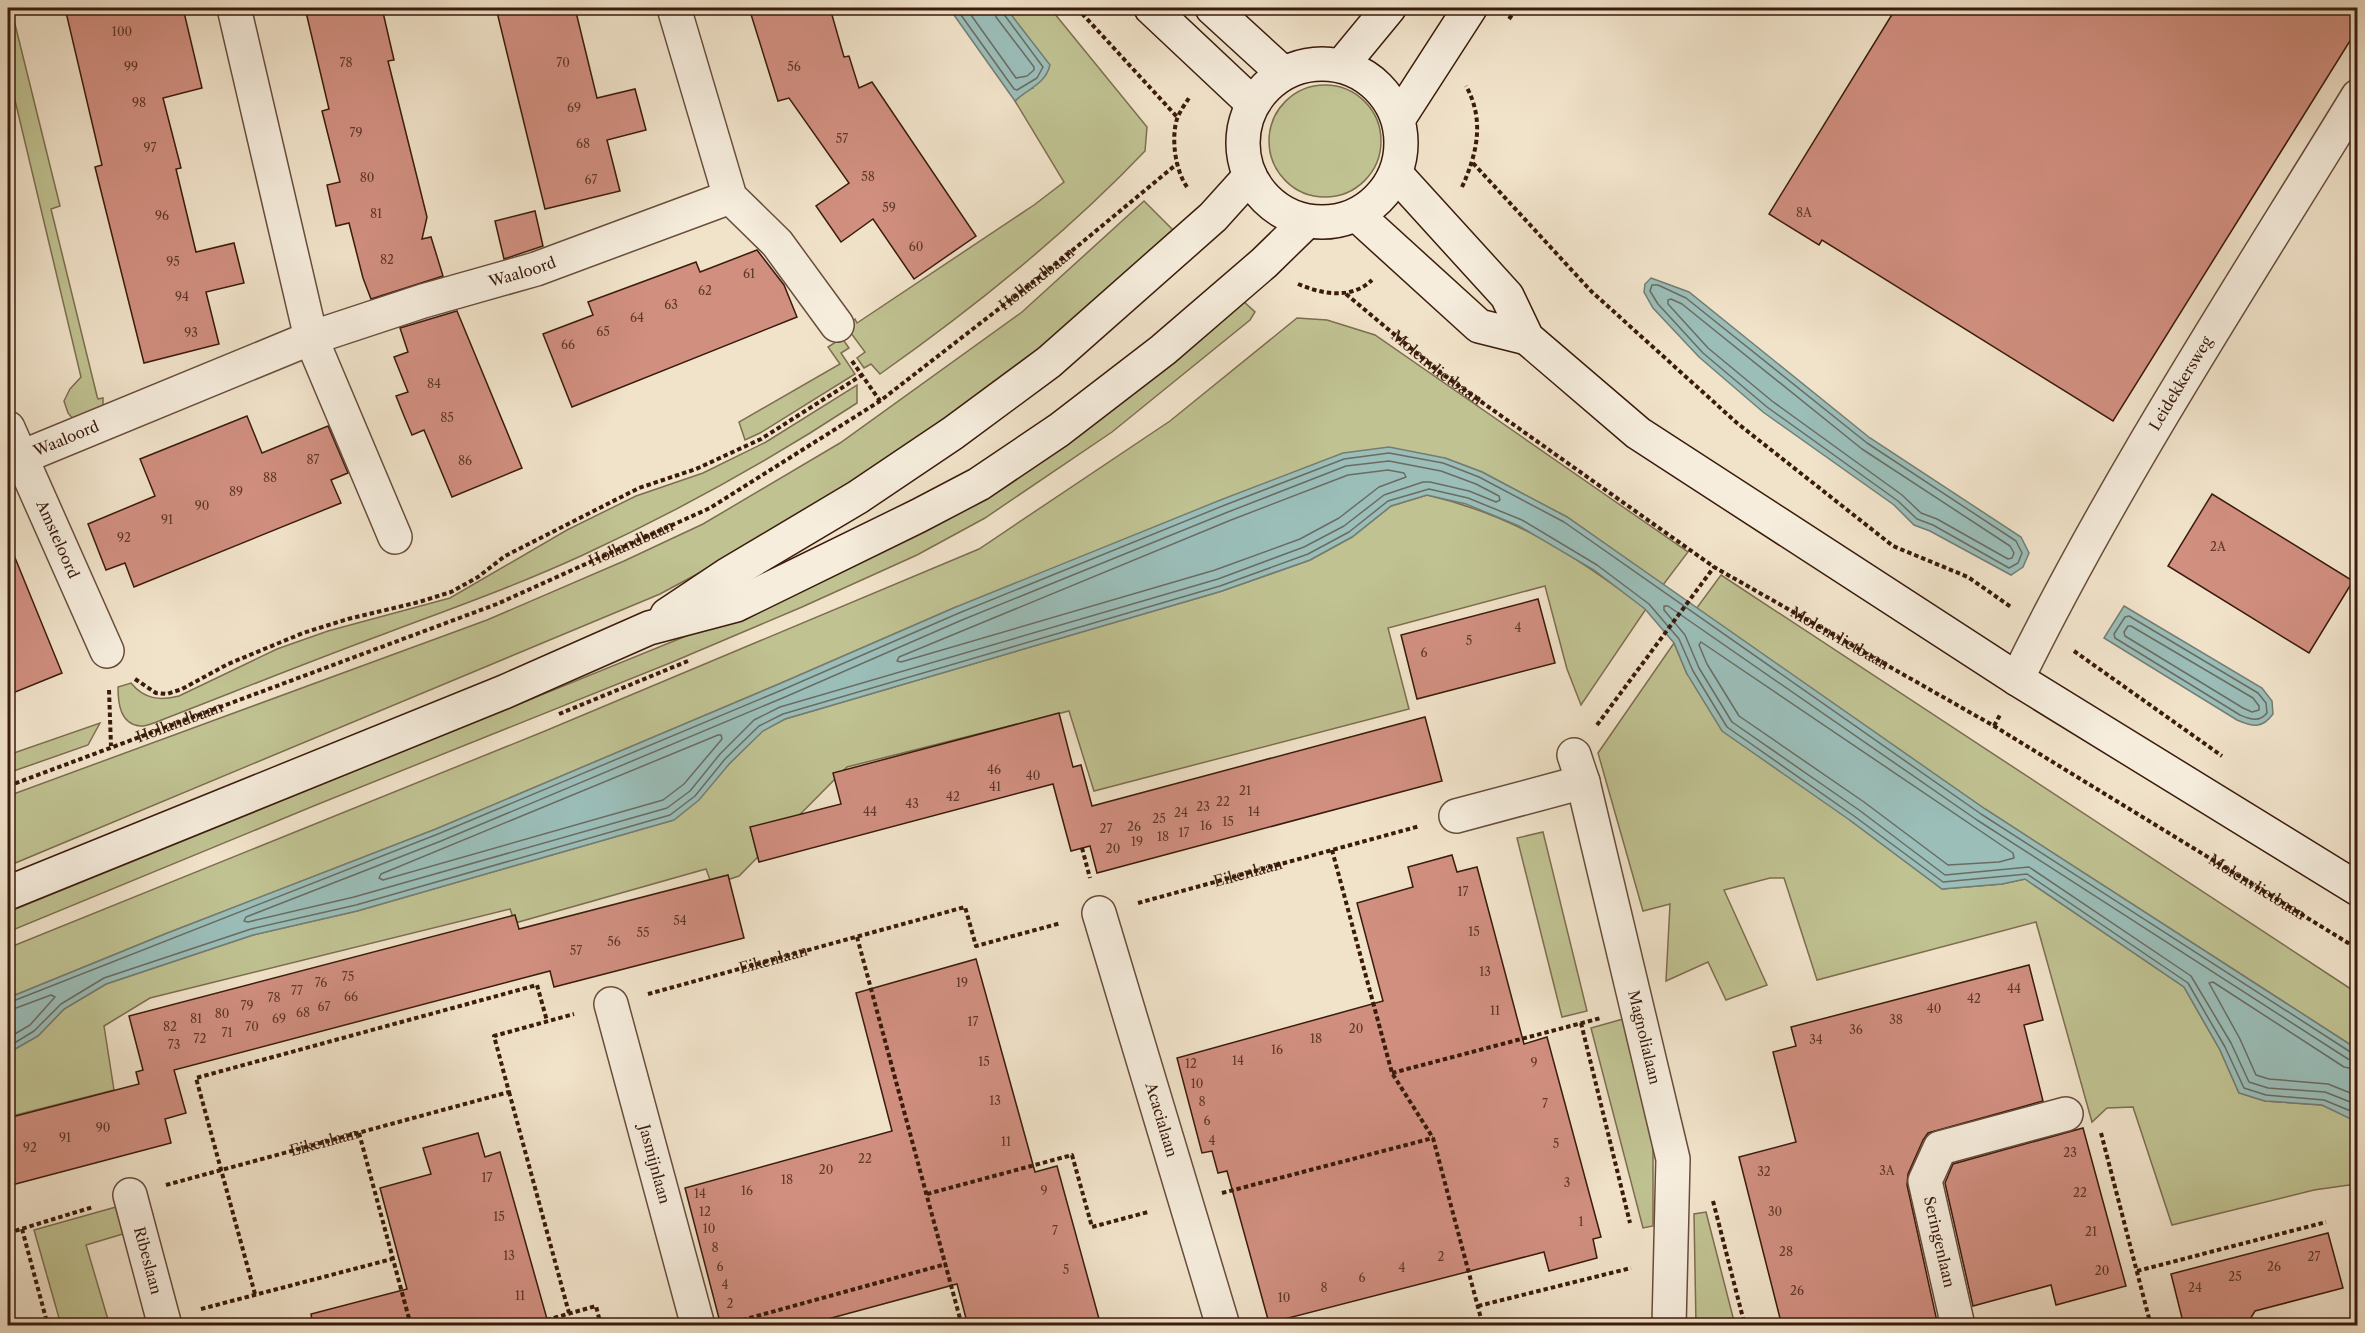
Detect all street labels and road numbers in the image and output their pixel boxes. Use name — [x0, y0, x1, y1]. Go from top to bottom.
street label: Hollandbaan — [995, 242, 1079, 314]
street label: Waaloord — [486, 252, 558, 291]
street label: Molenvlietbaan — [1387, 326, 1487, 409]
street label: Leidekkersweg — [2145, 333, 2216, 434]
street label: Waaloord — [30, 416, 102, 461]
street label: Amsteloord — [32, 496, 84, 581]
street label: Hollandbaan — [585, 515, 677, 570]
street label: Molenvlietbaan — [1787, 602, 1893, 674]
street label: Hollandbaan — [133, 697, 226, 747]
street label: Molenvlietbaan — [2205, 850, 2310, 924]
street label: Eikenlaan — [1211, 854, 1285, 891]
street label: Eikenlaan — [737, 940, 810, 978]
street label: Magnolialaan — [1624, 988, 1665, 1087]
street label: Acacialaan — [1141, 1079, 1182, 1160]
street label: Jasmijnlaan — [634, 1120, 675, 1207]
street label: Eikenlaan — [288, 1123, 361, 1160]
street label: Seringenlaan — [1920, 1194, 1959, 1290]
street label: Ribeslaan — [130, 1225, 166, 1297]

